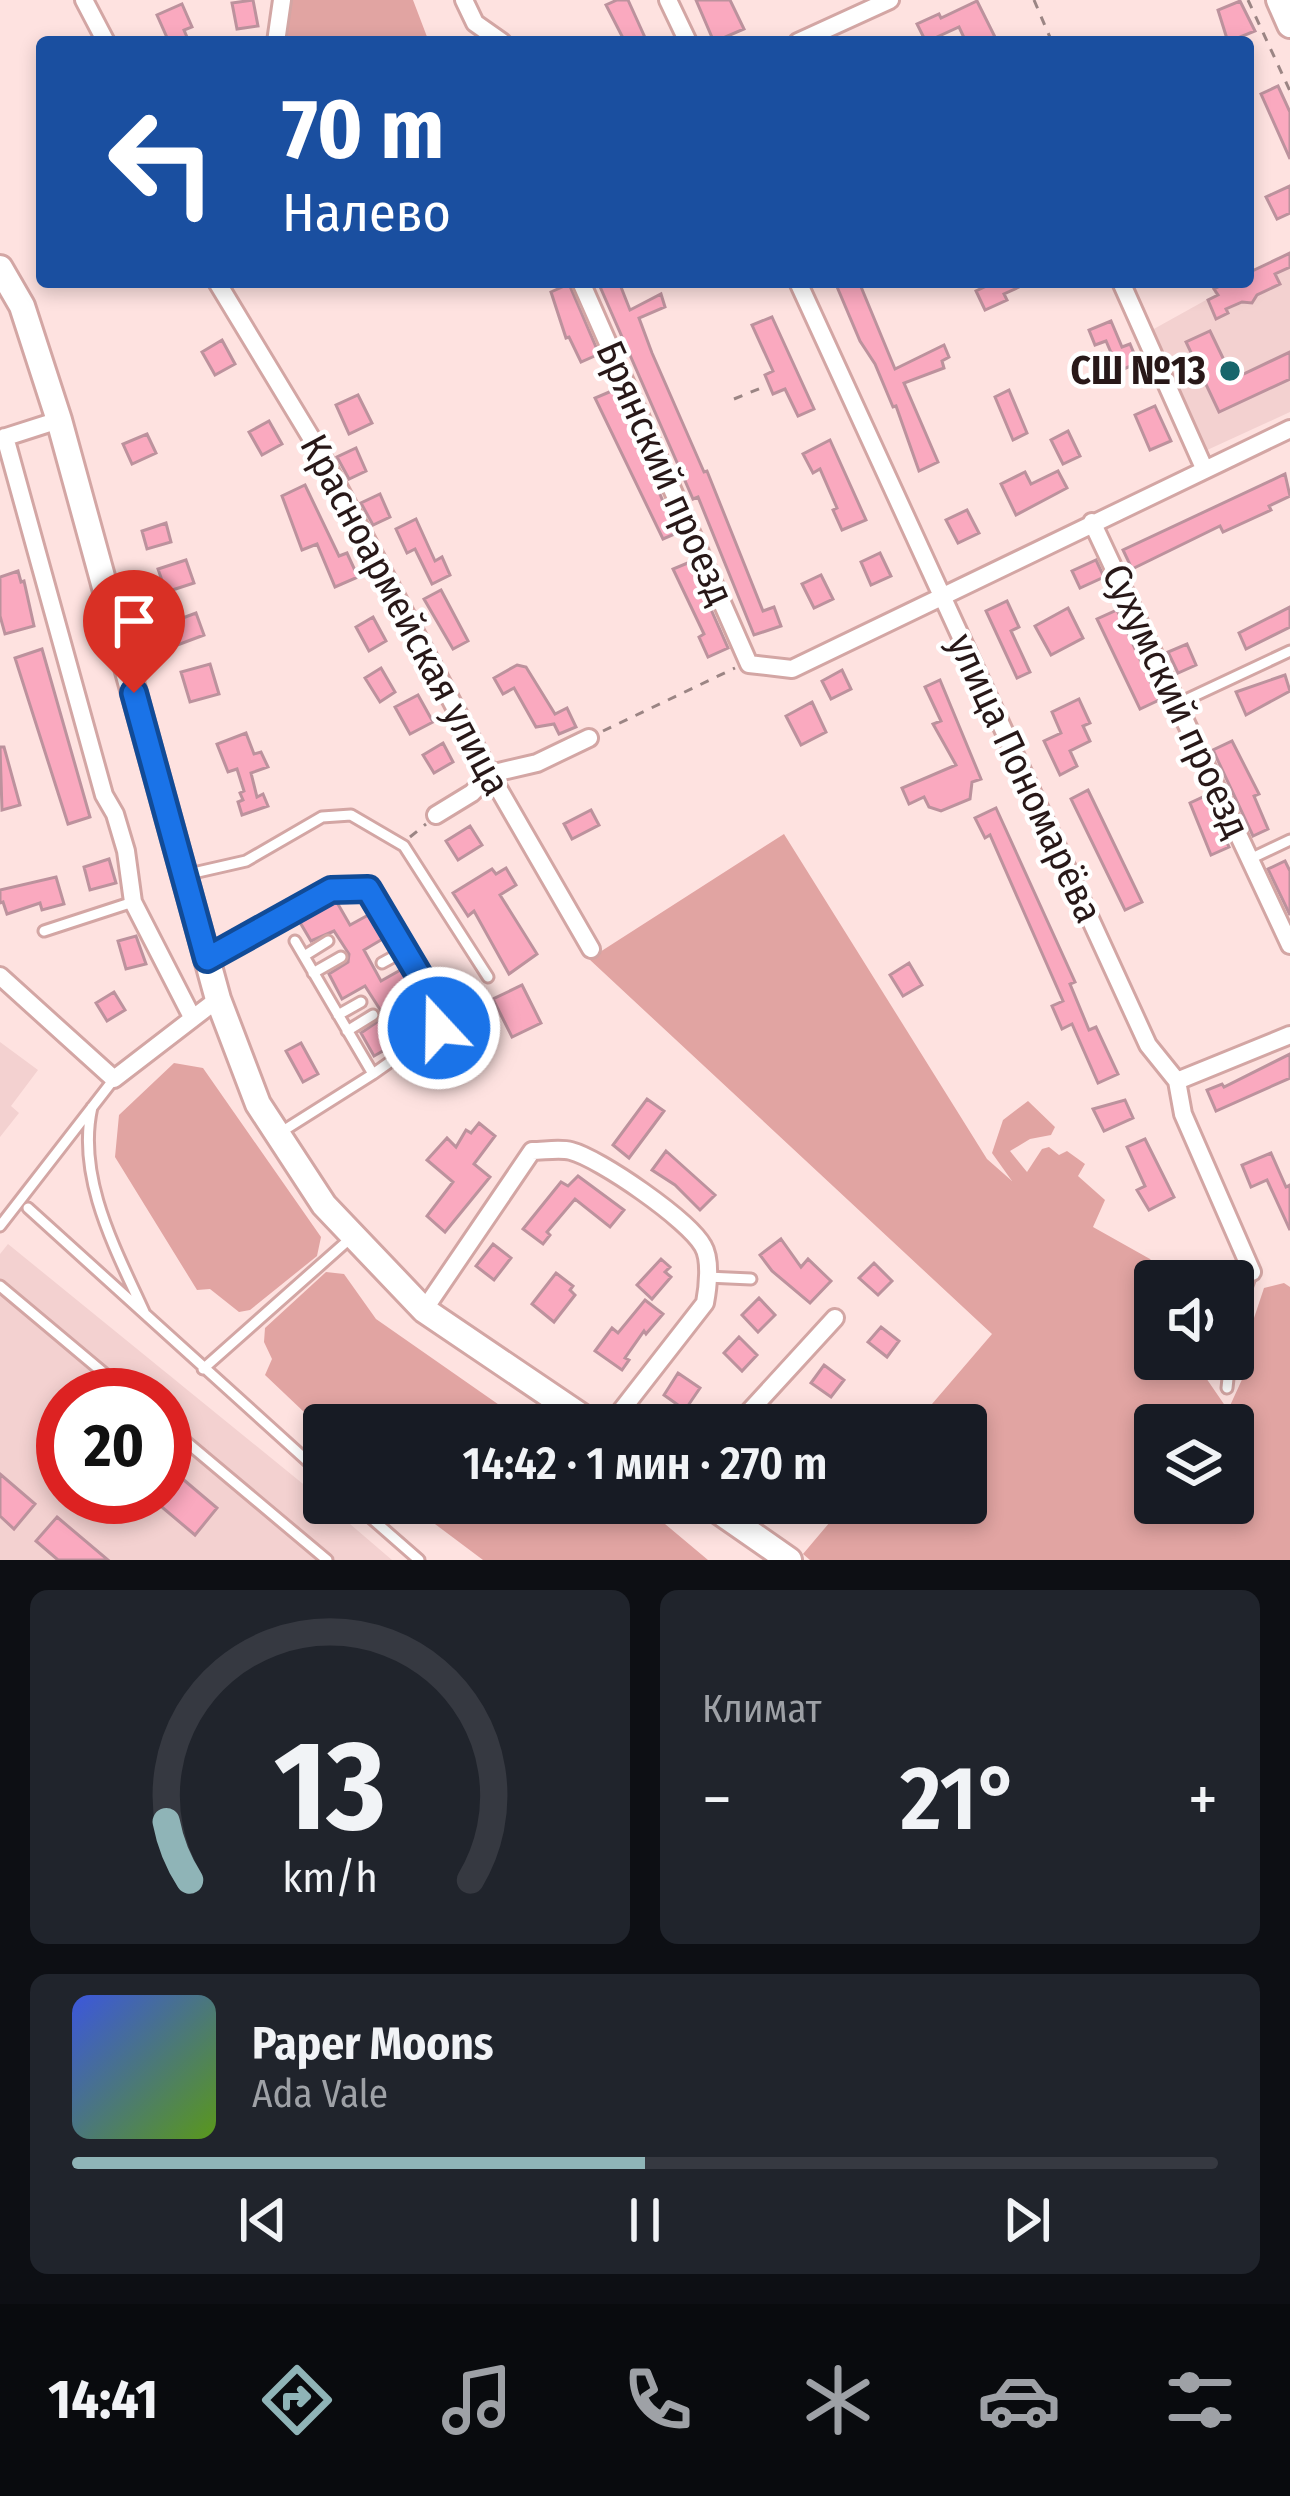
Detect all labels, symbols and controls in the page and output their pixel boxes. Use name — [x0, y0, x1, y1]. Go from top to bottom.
text: 70 m — [282, 79, 444, 180]
icon: left — [84, 84, 240, 240]
text: Налево — [282, 181, 451, 245]
street label: Брянский проезд — [586, 334, 744, 612]
place label: СШ №13 — [1071, 348, 1206, 394]
marker: СШ №13 — [1217, 358, 1243, 384]
street label: Красноармейская улица — [290, 427, 520, 803]
street label: Сухумский проезд — [1093, 557, 1259, 845]
pin — [83, 570, 185, 693]
icon: arrive — [101, 588, 167, 654]
street label: улица Пономарёва — [938, 626, 1112, 930]
position arrow — [376, 965, 502, 1091]
map controls — [1134, 1260, 1254, 1524]
button: sound — [1134, 1260, 1254, 1380]
speed limit sign: 20 — [36, 1368, 192, 1524]
button: layers — [1134, 1404, 1254, 1524]
text: 14:42 · 1 мин · 270 m — [463, 1437, 827, 1491]
text: Климат — [702, 1686, 822, 1732]
text: 13 — [274, 1712, 386, 1862]
text: 21° — [900, 1745, 1019, 1853]
text: − — [702, 1760, 732, 1839]
text: + — [1188, 1760, 1218, 1839]
text: km/h — [282, 1852, 378, 1903]
text: Paper Moons — [252, 2017, 494, 2071]
text: Ada Vale — [252, 2071, 388, 2117]
icon: previous — [230, 2187, 296, 2253]
icon: pause — [612, 2187, 678, 2253]
icon: next — [994, 2187, 1060, 2253]
icon: directions — [255, 2358, 339, 2442]
icon: music — [435, 2358, 519, 2442]
icon: phone — [616, 2358, 700, 2442]
icon: climate — [796, 2358, 880, 2442]
icon: car — [977, 2358, 1061, 2442]
icon: filters — [1158, 2358, 1242, 2442]
text: 14:41 — [48, 2368, 158, 2432]

